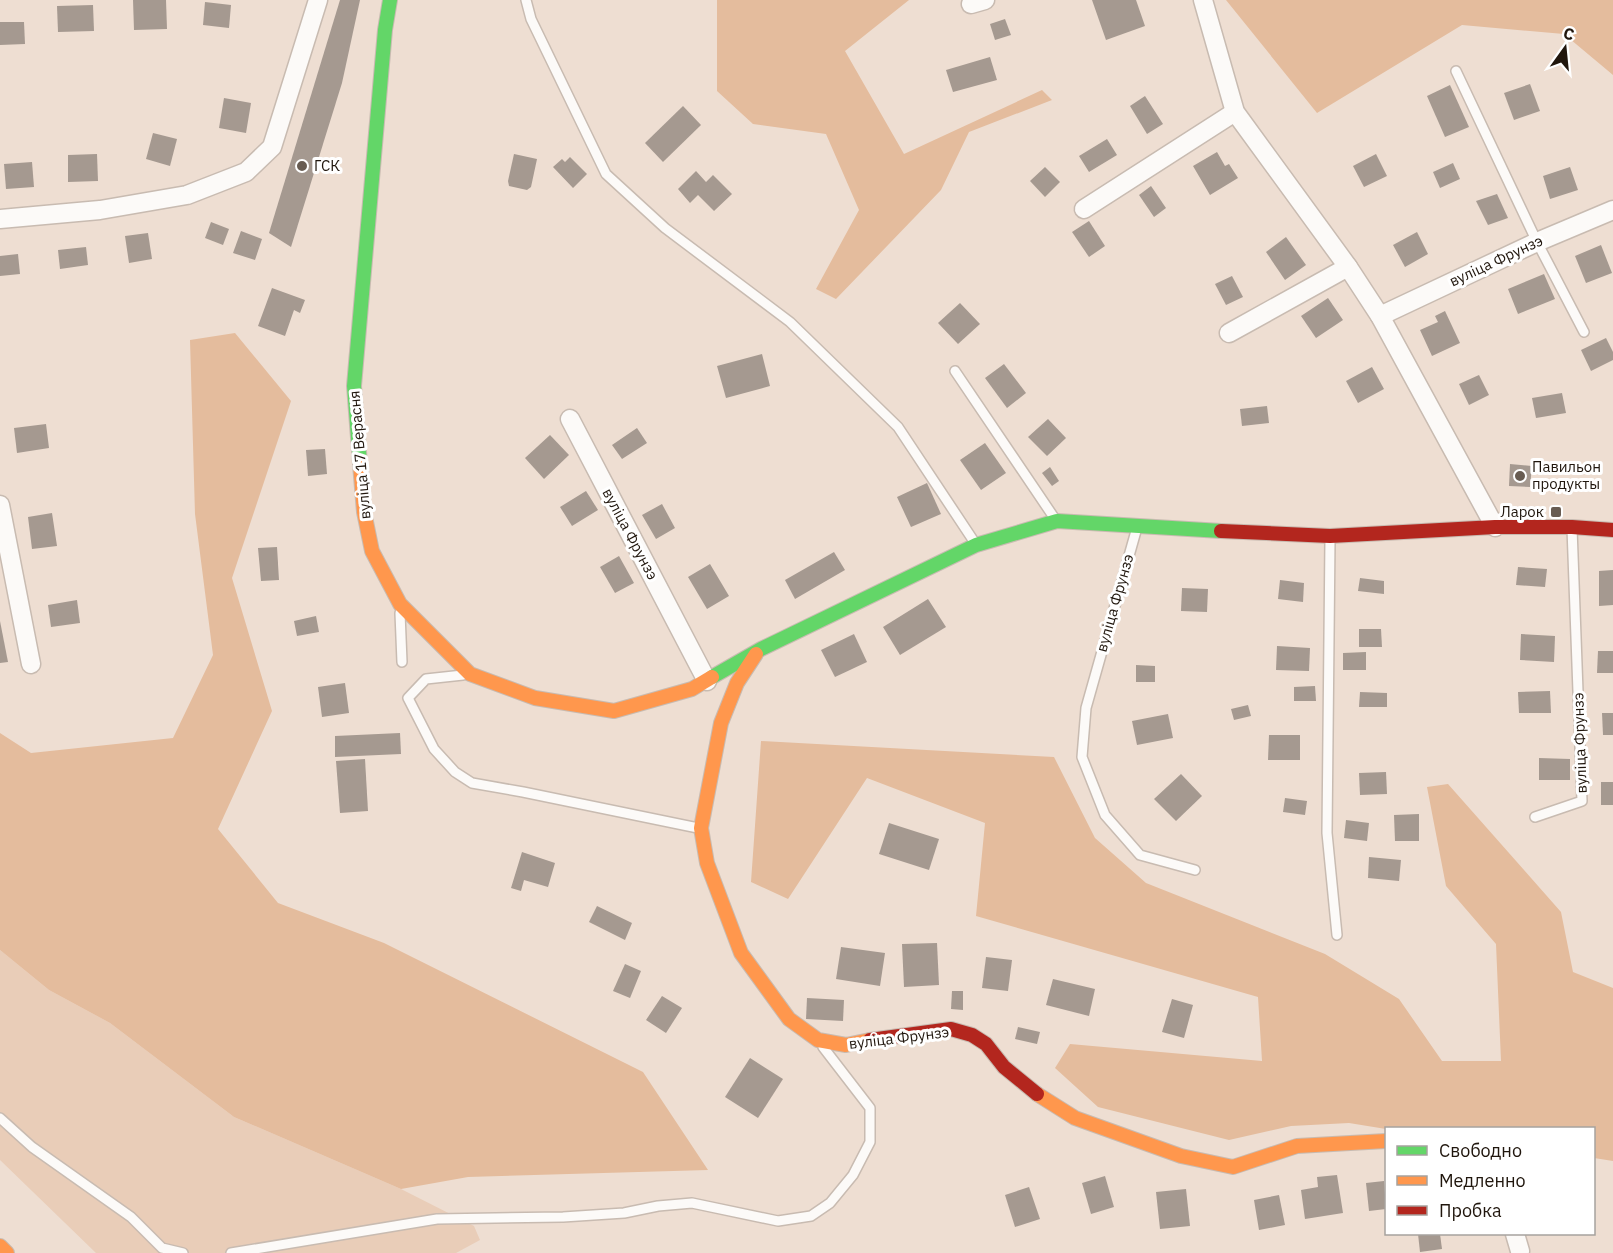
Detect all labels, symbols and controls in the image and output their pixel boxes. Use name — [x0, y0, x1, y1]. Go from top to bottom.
north arrow — [1535, 18, 1595, 78]
text: С — [1561, 23, 1577, 45]
place label: ГСК — [314, 156, 340, 175]
marker: ГСК — [295, 159, 309, 173]
street label: вуліца Фрунзэ — [1446, 231, 1546, 290]
street label: вуліца 17 Верасня — [344, 390, 375, 520]
place label: Павильон продукты — [1532, 457, 1601, 493]
marker: Павильон продукты — [1513, 469, 1527, 483]
street label: вуліца Фрунзэ — [598, 485, 663, 583]
place label: Ларок — [1500, 502, 1544, 521]
marker: Ларок — [1549, 505, 1563, 519]
street label: вуліца Фрунзэ — [1091, 552, 1138, 654]
street label: вуліца Фрунзэ — [1568, 692, 1591, 794]
street label: вуліца Фрунзэ — [848, 1022, 950, 1053]
legend — [1385, 1127, 1595, 1235]
text: Свободно — [1439, 1139, 1522, 1162]
text: Медленно — [1439, 1169, 1526, 1192]
text: Пробка — [1439, 1199, 1502, 1222]

